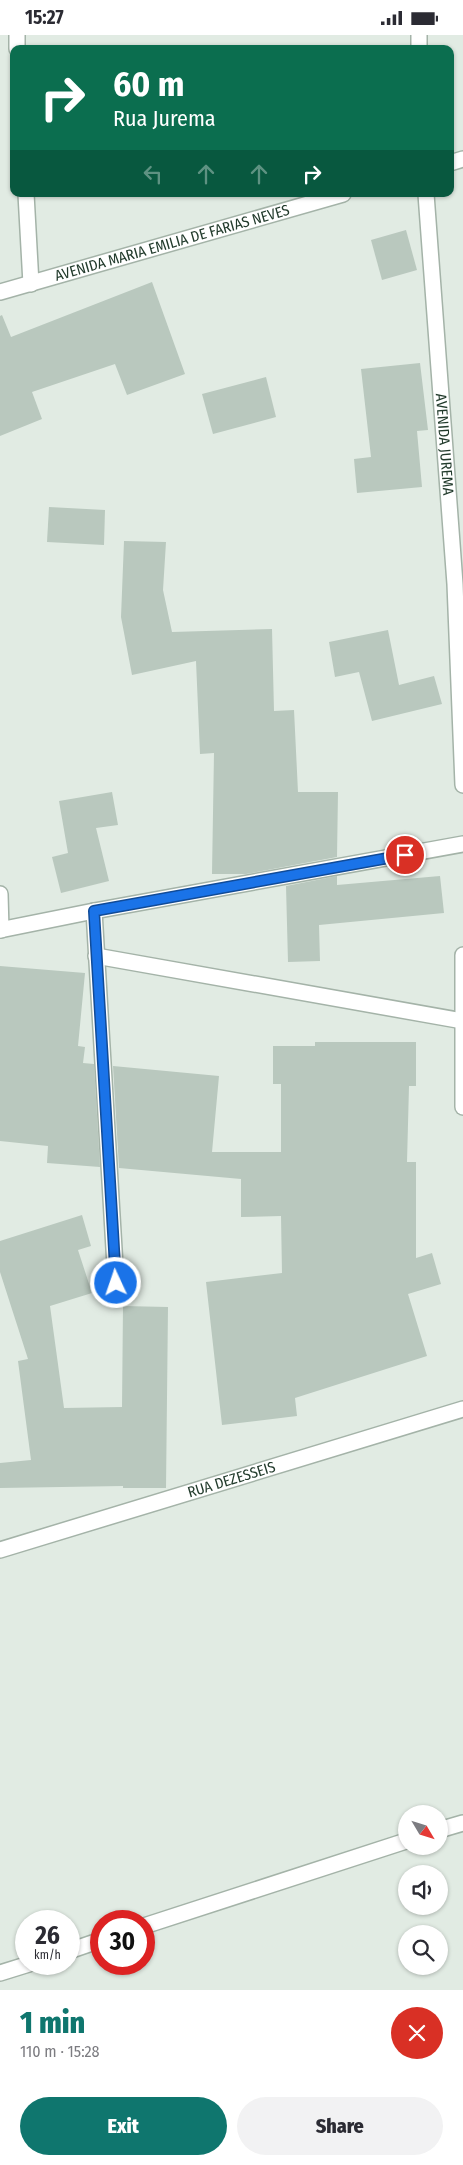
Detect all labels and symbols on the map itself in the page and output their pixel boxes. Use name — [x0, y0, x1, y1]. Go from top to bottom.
street label: AVENIDA MARIA EMILIA DE FARIAS NEVES — [53, 201, 292, 285]
street label: AVENIDA JUREMA — [432, 393, 457, 496]
pin — [384, 834, 426, 876]
position arrow — [89, 1256, 141, 1308]
street label: RUA DEZESSEIS — [185, 1458, 278, 1501]
north arrow — [398, 1805, 448, 1855]
speed limit sign: 30 — [90, 1910, 155, 1975]

